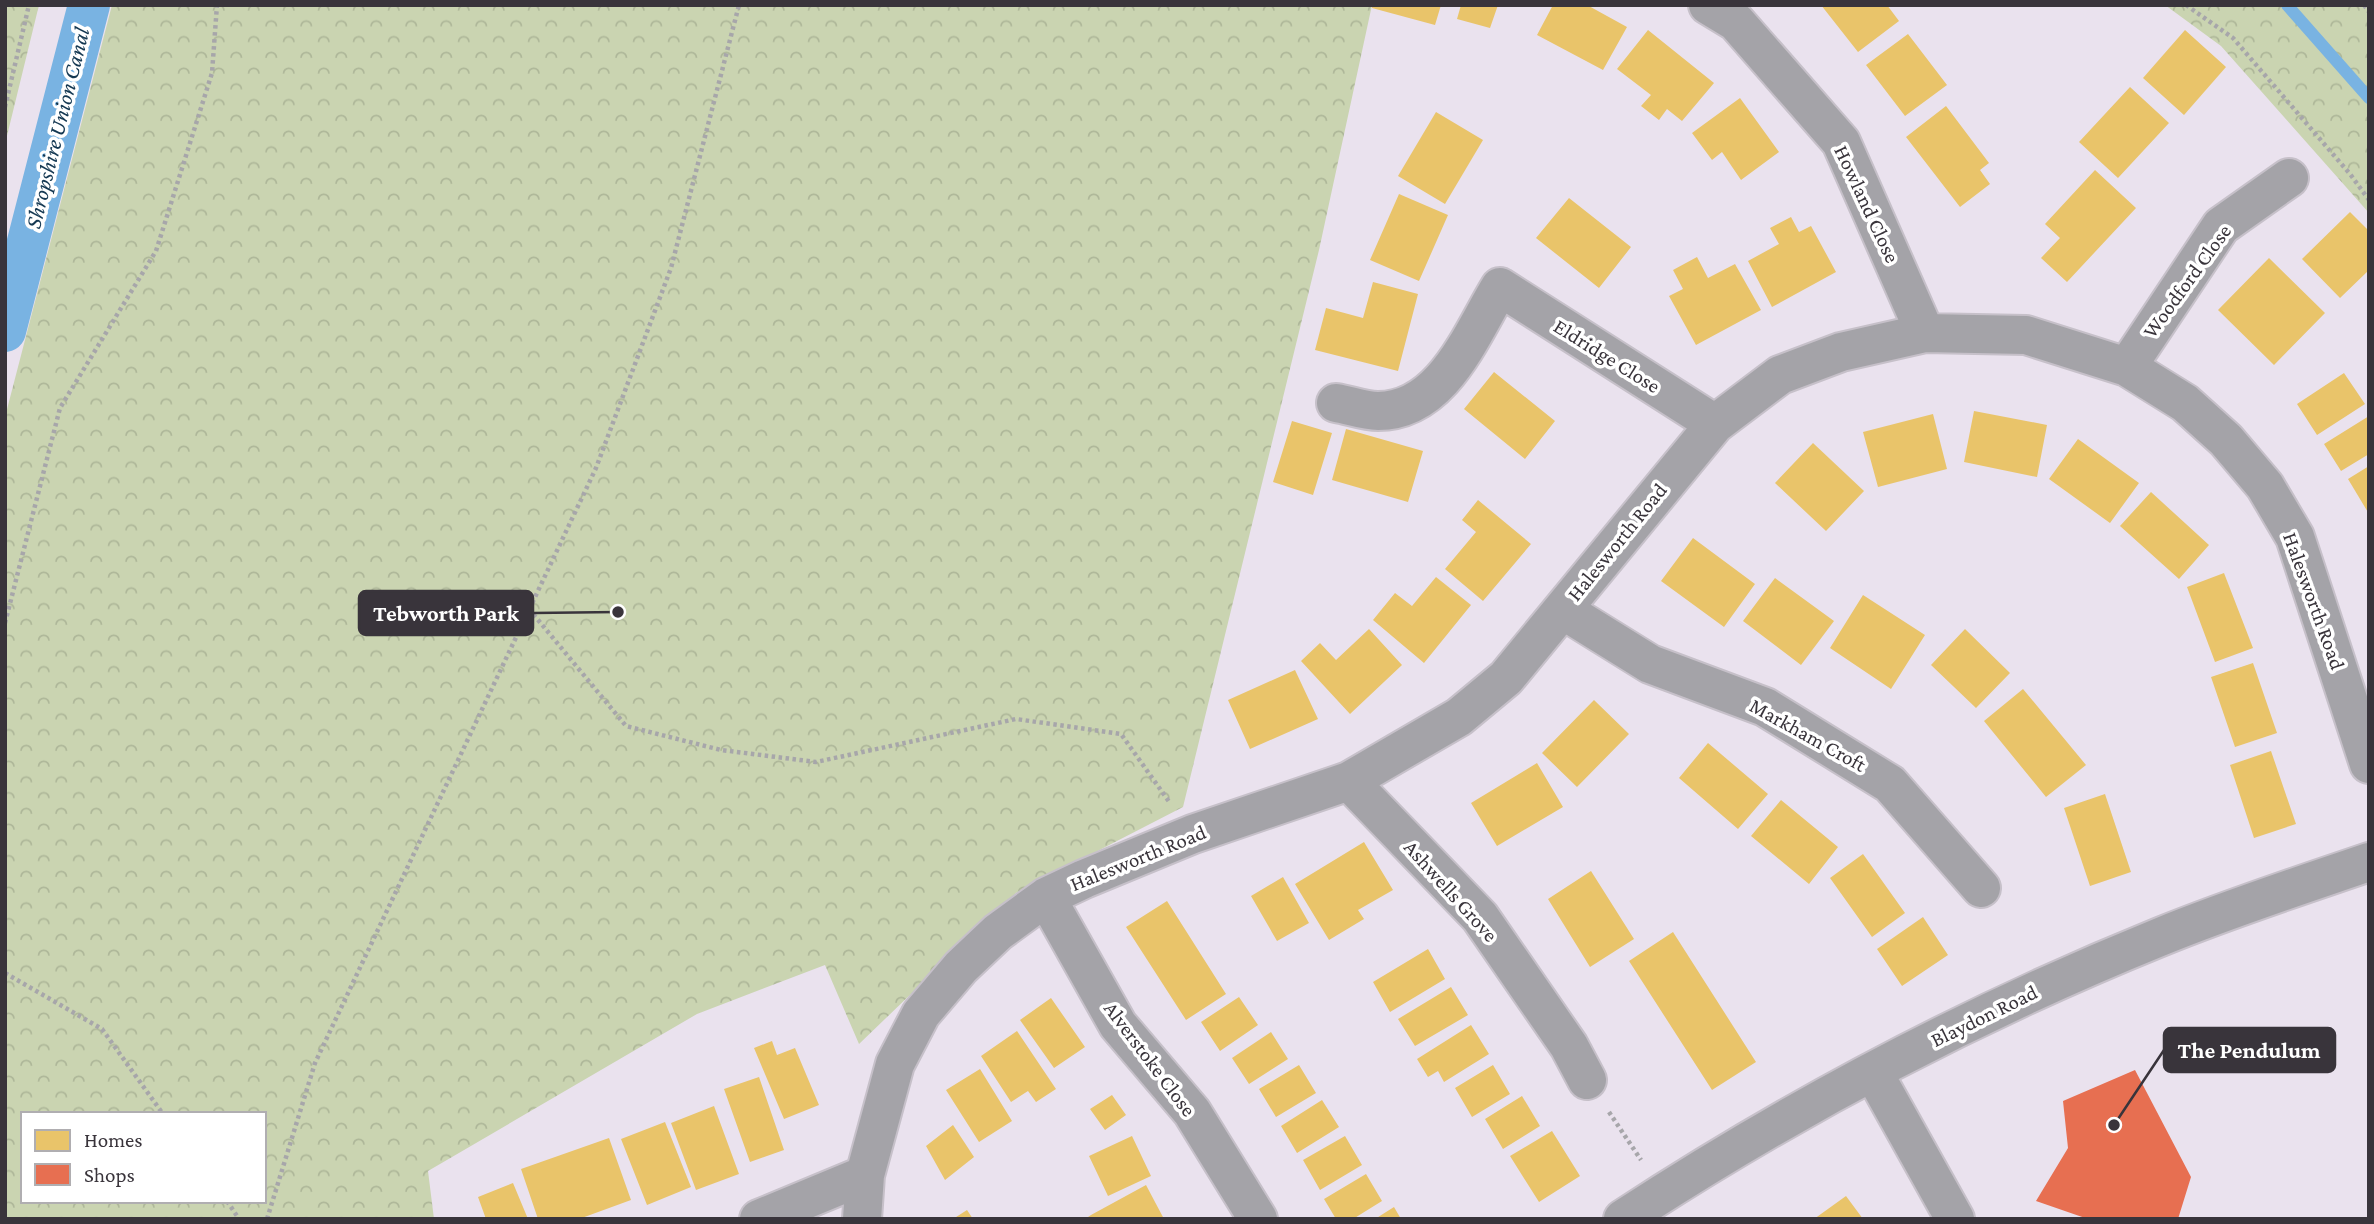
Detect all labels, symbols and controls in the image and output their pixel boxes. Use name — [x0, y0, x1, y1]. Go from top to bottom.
water label: Shropshire Union Canal — [19, 24, 95, 231]
street label: Howland Close — [1829, 141, 1905, 267]
street label: Woodford Close — [2138, 219, 2236, 343]
street label: Eldridge Close — [1549, 314, 1665, 398]
street label: Halesworth Road — [1562, 478, 1672, 606]
street label: Halesworth Road — [2278, 529, 2350, 673]
callout: Tebworth Park — [359, 591, 533, 635]
text: Tebworth Park — [373, 600, 519, 626]
street label: Markham Croft — [1746, 693, 1871, 777]
street label: Halesworth Road — [1067, 820, 1209, 896]
street label: Ashwells Grove — [1399, 835, 1503, 947]
street label: Blaydon Road — [1927, 980, 2041, 1052]
street label: Alverstoke Close — [1099, 997, 1201, 1121]
callout: The Pendulum — [2164, 1028, 2335, 1072]
text: The Pendulum — [2177, 1037, 2321, 1063]
legend — [21, 1112, 266, 1203]
text: Homes — [84, 1128, 143, 1152]
text: Shops — [84, 1163, 135, 1187]

